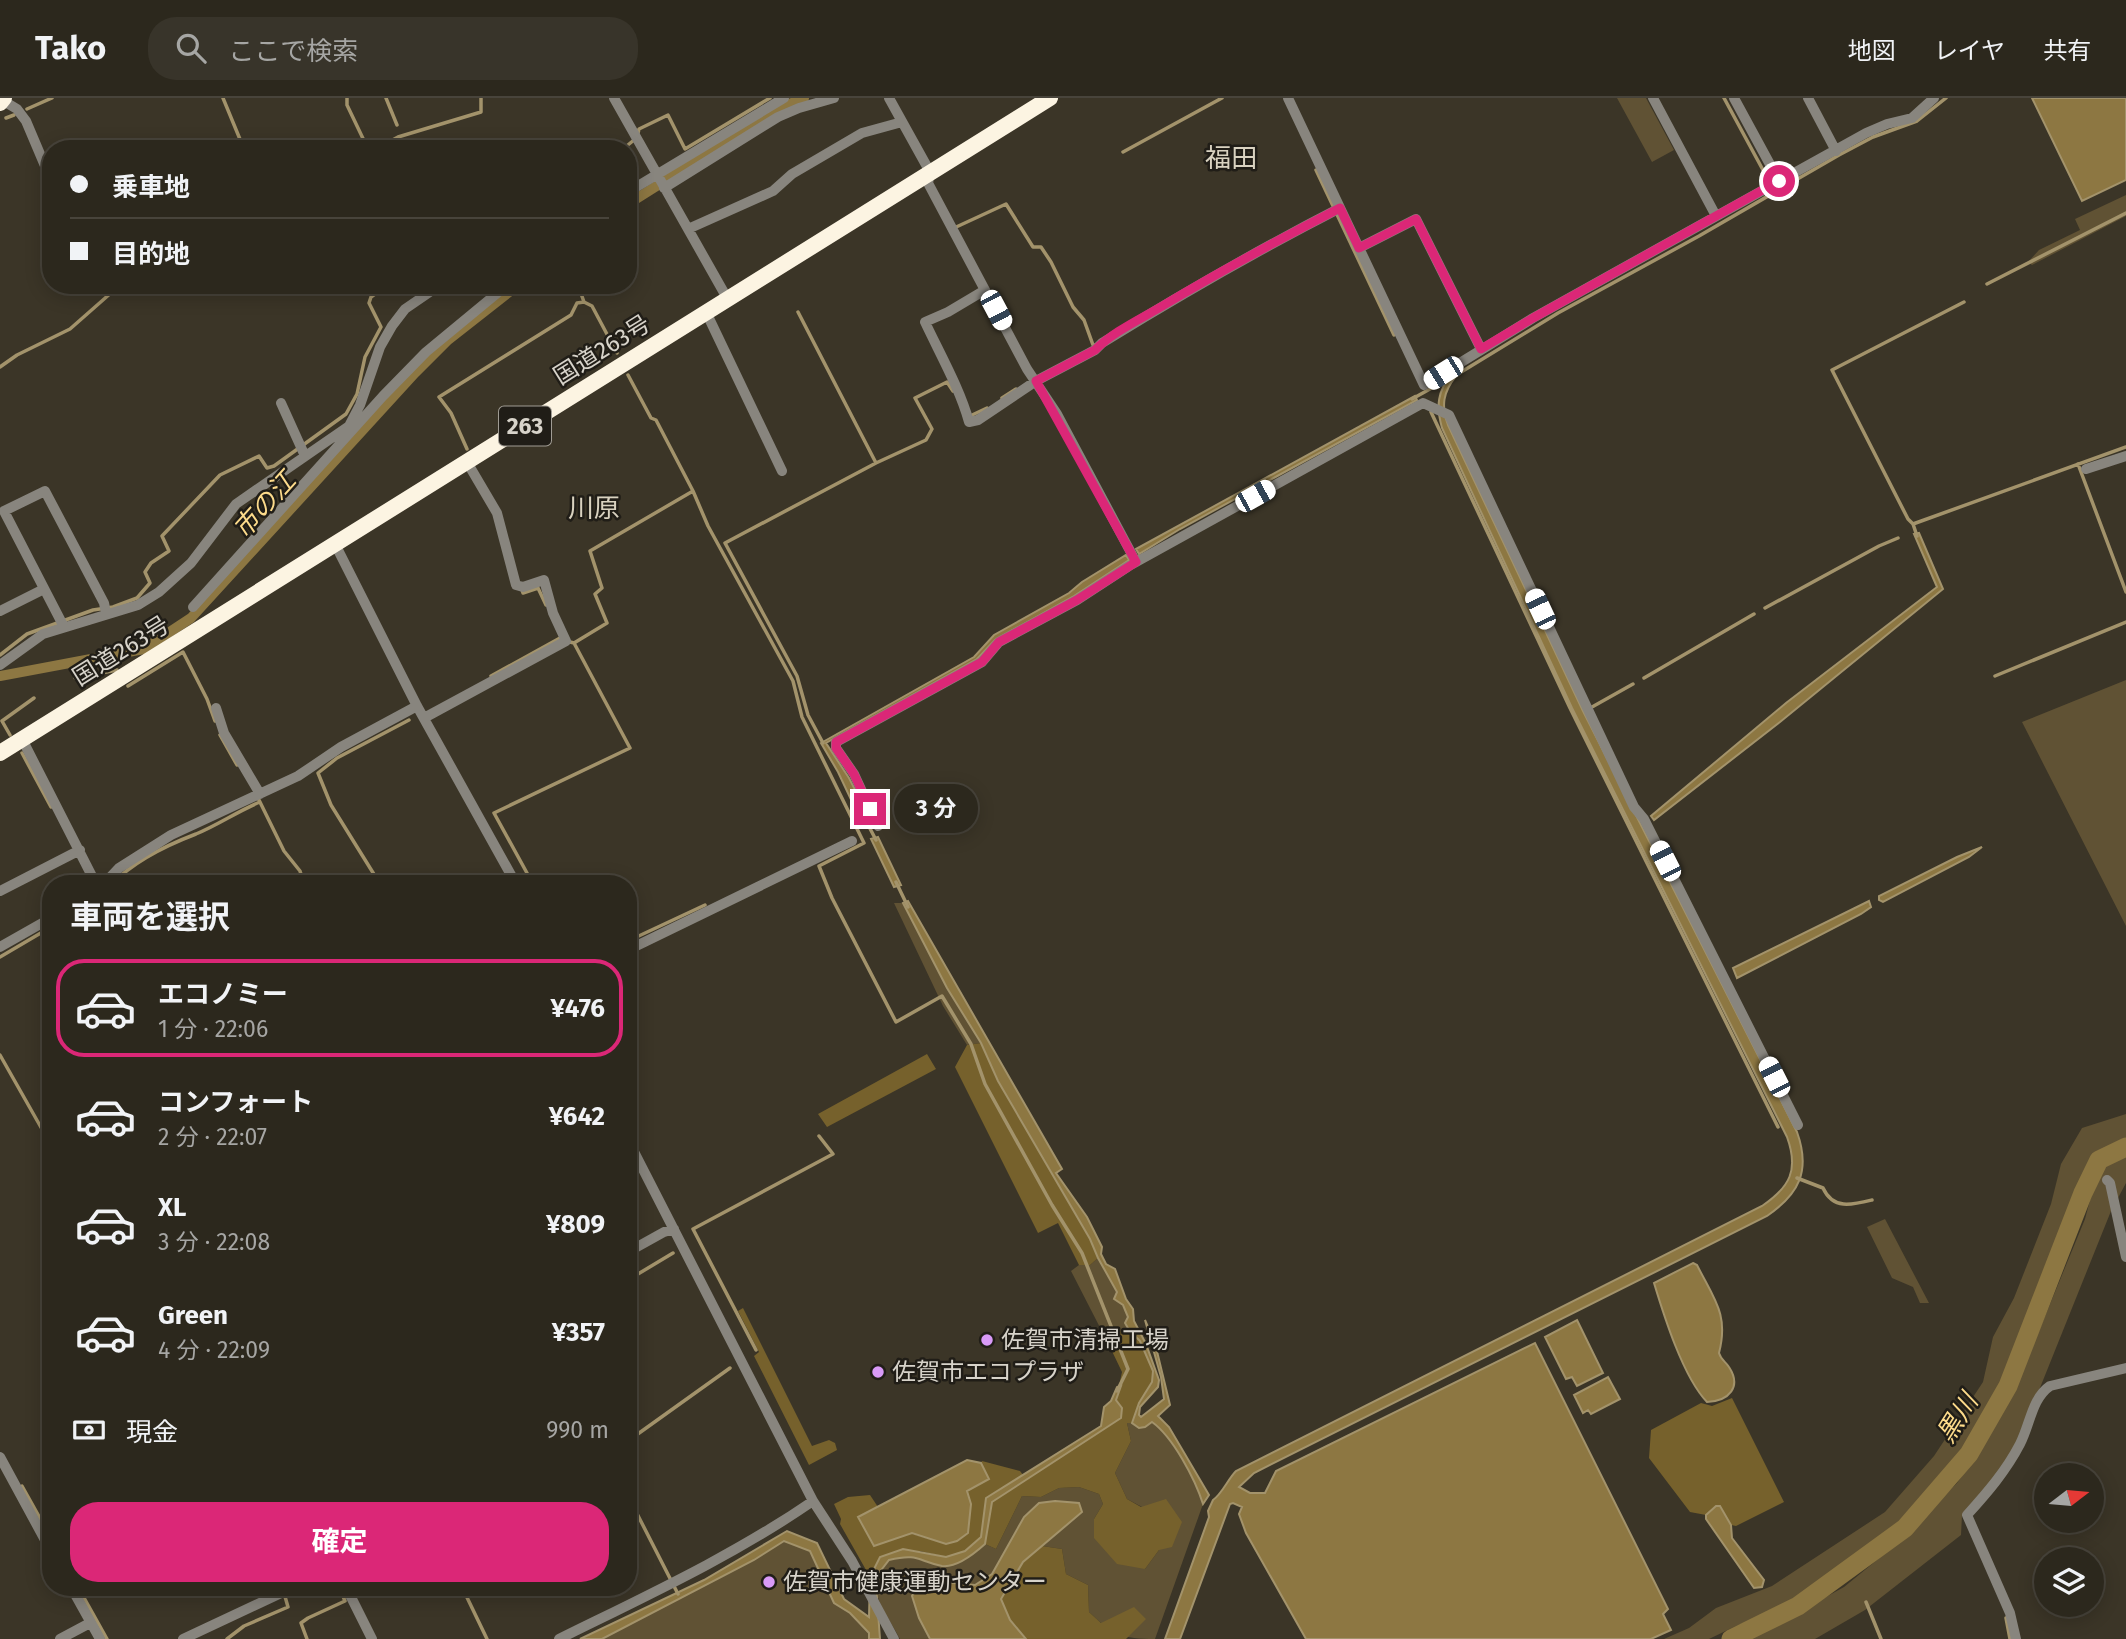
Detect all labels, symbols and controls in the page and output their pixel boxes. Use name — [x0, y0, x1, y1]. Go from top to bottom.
search box — [148, 17, 638, 80]
text: Tako — [35, 28, 106, 68]
icon: search — [172, 29, 210, 67]
text: ここで検索 — [228, 36, 358, 67]
text: 地図 — [1848, 37, 1896, 65]
text: レイヤ — [1934, 37, 2005, 65]
text: 共有 — [2043, 37, 2091, 65]
district label: 福田 — [1205, 143, 1257, 174]
route start — [1763, 165, 1795, 197]
text: 乗車地 — [112, 172, 190, 203]
text: 目的地 — [112, 239, 190, 270]
car — [977, 287, 1016, 333]
street label: 国道263号 — [549, 309, 655, 391]
car — [1420, 353, 1467, 393]
road number: 263 — [499, 406, 551, 446]
water label: 市の江 — [227, 464, 304, 545]
car — [1232, 477, 1279, 515]
district label: 川原 — [568, 493, 620, 524]
car — [1522, 586, 1559, 632]
street label: 国道263号 — [68, 610, 174, 692]
callout: 3 分 — [894, 784, 978, 834]
route end — [854, 793, 886, 825]
text: 3 分 — [916, 794, 956, 822]
car — [1647, 838, 1684, 884]
text: 車両を選択 — [70, 898, 230, 936]
icon: car — [74, 977, 137, 1040]
text: エコノミー — [158, 979, 288, 1010]
text: ¥476 — [550, 993, 605, 1024]
text: 1 分 · 22:06 — [158, 1015, 268, 1043]
car — [1756, 1054, 1793, 1100]
icon: car — [74, 1085, 137, 1148]
text: コンフォート — [158, 1087, 313, 1118]
text: ¥642 — [549, 1101, 605, 1132]
text: 2 分 · 22:07 — [158, 1123, 267, 1151]
text: XL — [158, 1192, 186, 1223]
icon: car — [74, 1193, 137, 1256]
text: ¥809 — [546, 1209, 605, 1240]
text: 3 分 · 22:08 — [158, 1228, 270, 1256]
text: Green — [158, 1300, 228, 1331]
icon: car — [74, 1301, 137, 1364]
text: ¥357 — [552, 1317, 605, 1348]
place label: 佐賀市清掃工場 — [1001, 1326, 1169, 1354]
marker: 佐賀市清掃工場 — [979, 1332, 995, 1348]
text: 4 分 · 22:09 — [158, 1336, 270, 1364]
place label: 佐賀市エコプラザ — [892, 1358, 1084, 1386]
marker: 佐賀市エコプラザ — [870, 1364, 886, 1380]
water label: 黒川 — [1930, 1385, 1986, 1449]
icon: cash — [70, 1411, 108, 1449]
text: 990 m — [546, 1416, 609, 1444]
text: 現金 — [126, 1417, 178, 1448]
north arrow — [2034, 1463, 2104, 1533]
map controls — [2034, 1463, 2104, 1617]
button: 確定 — [70, 1502, 609, 1582]
button: layers — [2034, 1547, 2104, 1617]
place label: 佐賀市健康運動センター — [783, 1568, 1047, 1596]
marker: 佐賀市健康運動センター — [761, 1574, 777, 1590]

